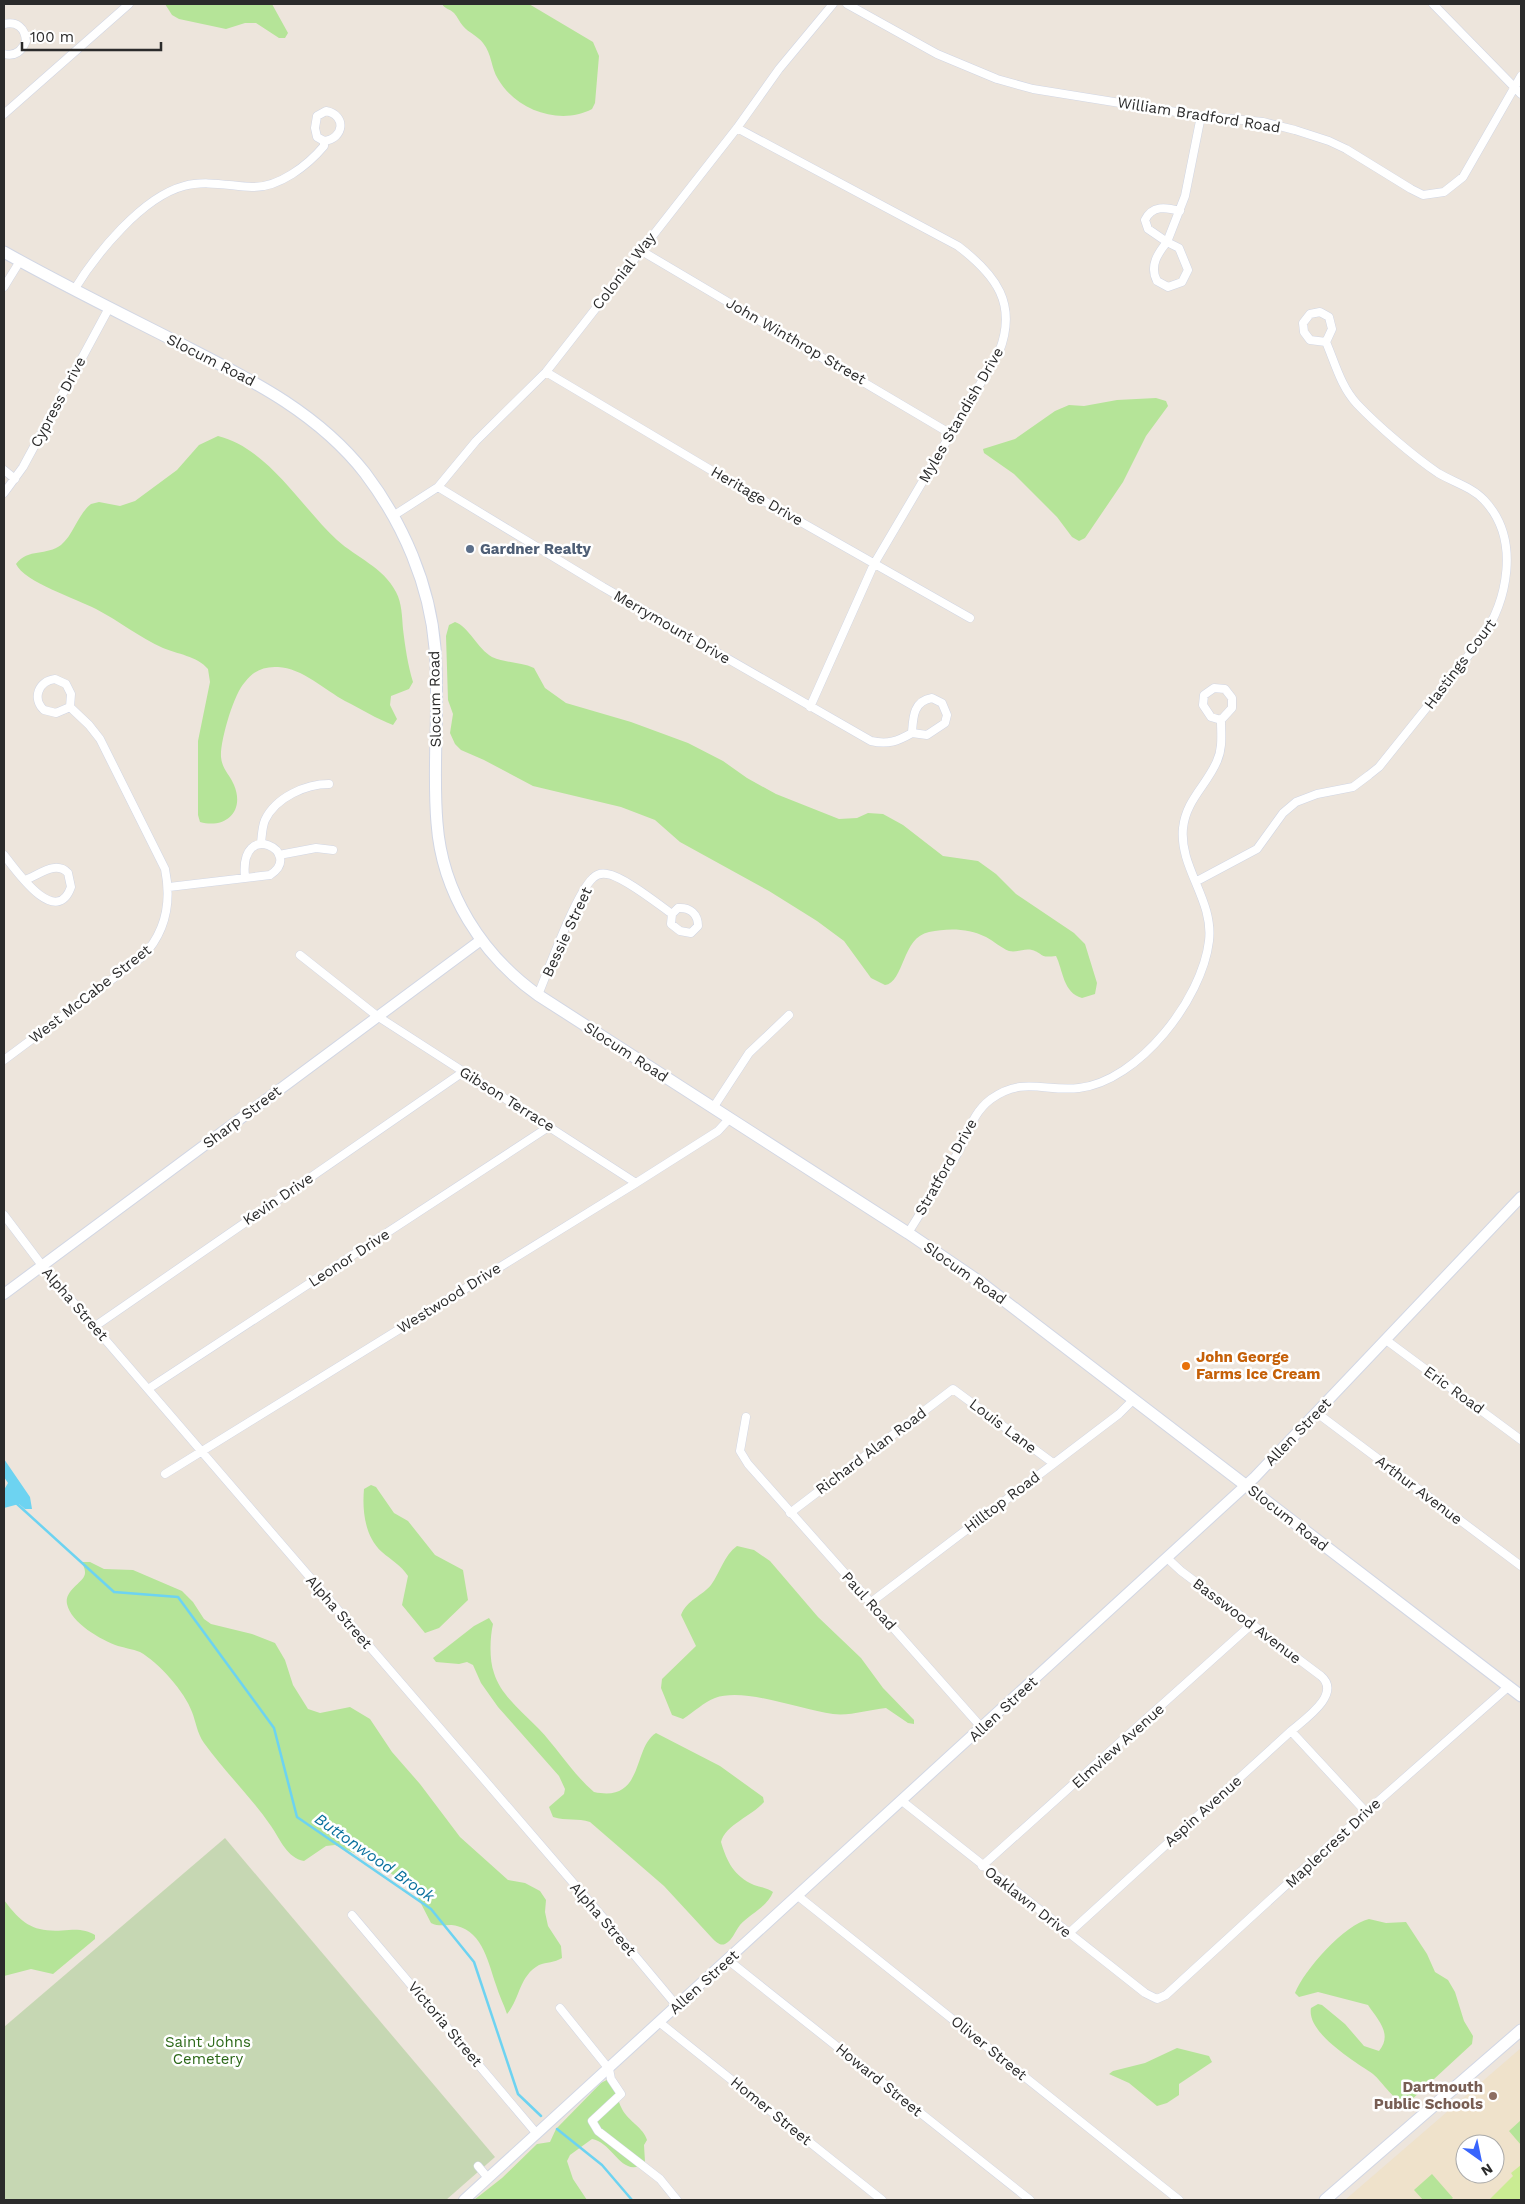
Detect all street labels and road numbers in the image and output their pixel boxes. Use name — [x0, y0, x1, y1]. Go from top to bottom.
street label: William Bradford Road — [1116, 93, 1282, 137]
street label: Colonial Way — [588, 229, 660, 313]
street label: John Winthrop Street — [723, 294, 870, 389]
street label: Slocum Road — [164, 330, 258, 390]
street label: Myles Standish Drive — [915, 344, 1007, 486]
street label: Cypress Drive — [27, 354, 89, 450]
street label: Heritage Drive — [708, 462, 806, 530]
street label: Merrymount Drive — [610, 586, 734, 668]
street label: Hastings Court — [1420, 615, 1500, 713]
street label: Slocum Road — [425, 650, 445, 748]
street label: Bessie Street — [538, 884, 596, 980]
street label: West McCabe Street — [25, 940, 155, 1047]
street label: Slocum Road — [580, 1018, 672, 1086]
street label: Gibson Terrace — [456, 1063, 558, 1135]
street label: Sharp Street — [199, 1081, 285, 1152]
street label: Stratford Drive — [911, 1116, 981, 1218]
street label: Kevin Drive — [239, 1169, 317, 1229]
street label: Leonor Drive — [305, 1225, 393, 1291]
street label: Slocum Road — [920, 1238, 1010, 1308]
street label: Westwood Drive — [394, 1259, 504, 1337]
street label: Alpha Street — [38, 1264, 112, 1345]
street label: Eric Road — [1420, 1362, 1488, 1418]
street label: Allen Street — [1261, 1394, 1335, 1470]
street label: Louis Lane — [966, 1395, 1040, 1457]
street label: Richard Alan Road — [812, 1404, 930, 1498]
street label: Arthur Avenue — [1372, 1452, 1466, 1528]
street label: Hilltop Road — [961, 1468, 1043, 1536]
street label: Slocum Road — [1244, 1481, 1332, 1555]
street label: Paul Road — [838, 1568, 900, 1634]
street label: Alpha Street — [302, 1572, 376, 1653]
street label: Basswood Avenue — [1189, 1574, 1305, 1668]
street label: Allen Street — [965, 1672, 1042, 1745]
street label: Elmview Avenue — [1068, 1700, 1168, 1792]
street label: Aspin Avenue — [1161, 1772, 1245, 1850]
street label: Maplecrest Drive — [1282, 1794, 1384, 1892]
street label: Oaklawn Drive — [981, 1862, 1075, 1942]
street label: Alpha Street — [566, 1879, 640, 1960]
street label: Allen Street — [666, 1946, 743, 2018]
street label: Victoria Street — [404, 1978, 486, 2071]
street label: Oliver Street — [947, 2012, 1031, 2084]
street label: Howard Street — [832, 2040, 926, 2121]
street label: Homer Street — [727, 2073, 816, 2150]

